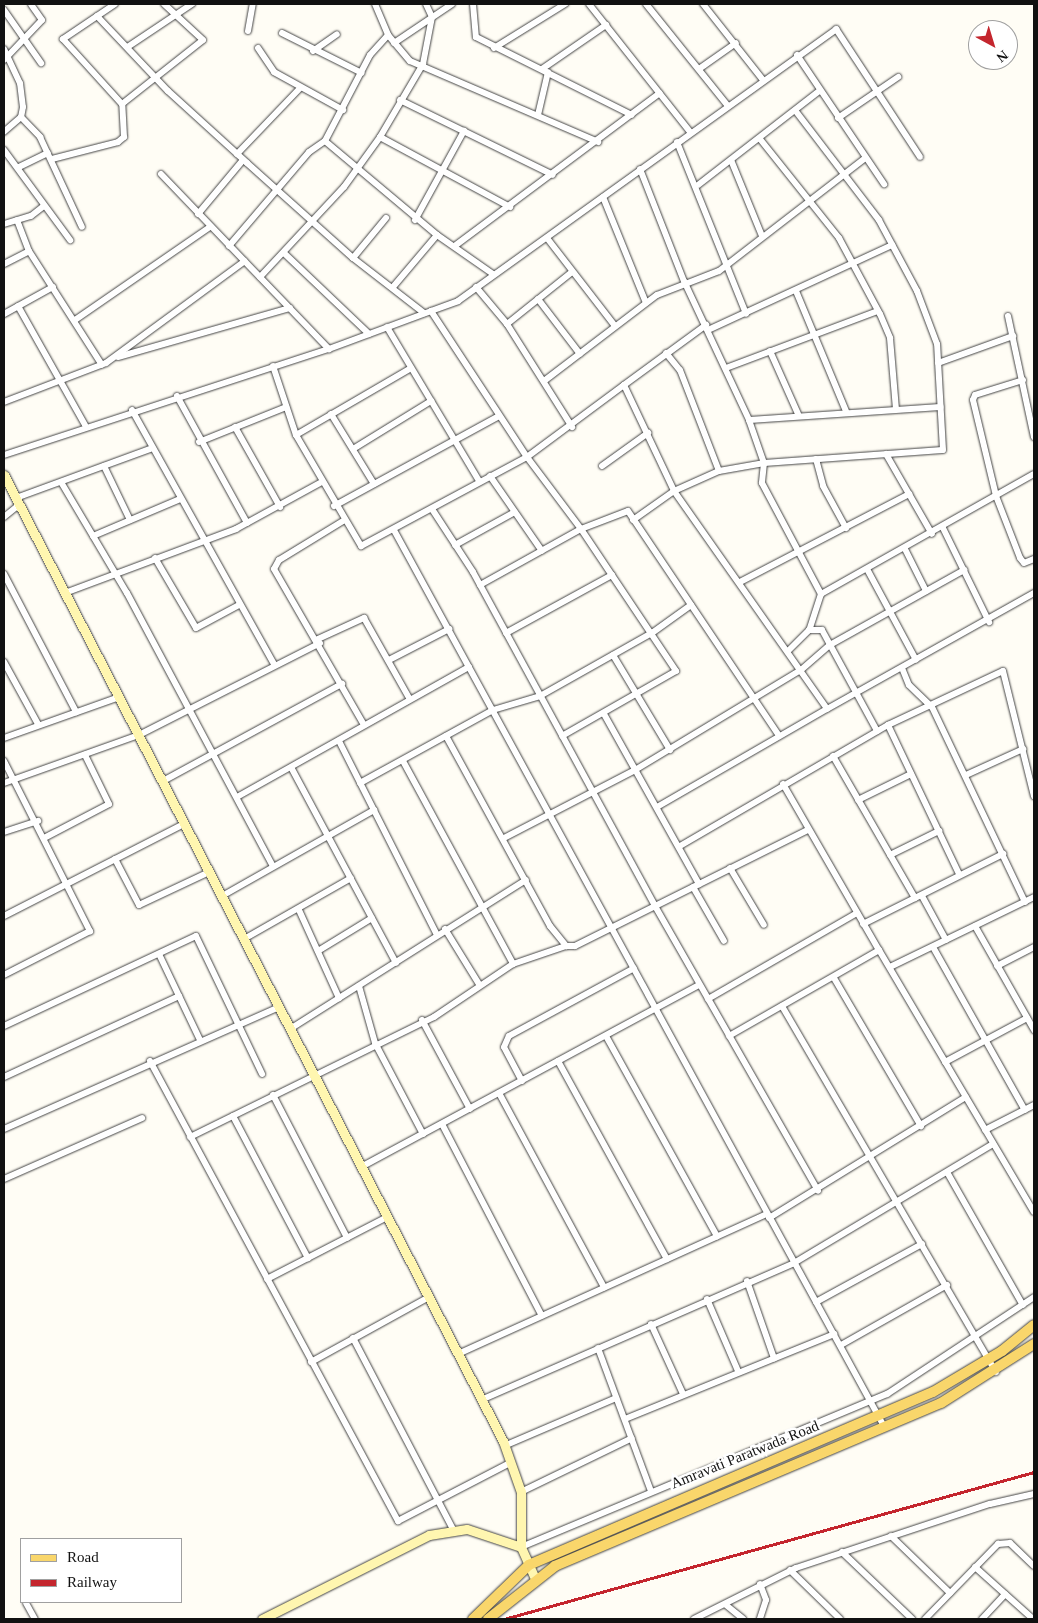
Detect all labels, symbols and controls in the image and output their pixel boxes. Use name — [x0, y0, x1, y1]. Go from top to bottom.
north arrow — [968, 20, 1018, 70]
text: N — [993, 47, 1011, 65]
street label: Amravati Paratwada Road — [668, 1417, 822, 1493]
legend — [20, 1538, 182, 1603]
text: Road — [67, 1549, 99, 1565]
text: Railway — [67, 1574, 117, 1590]

